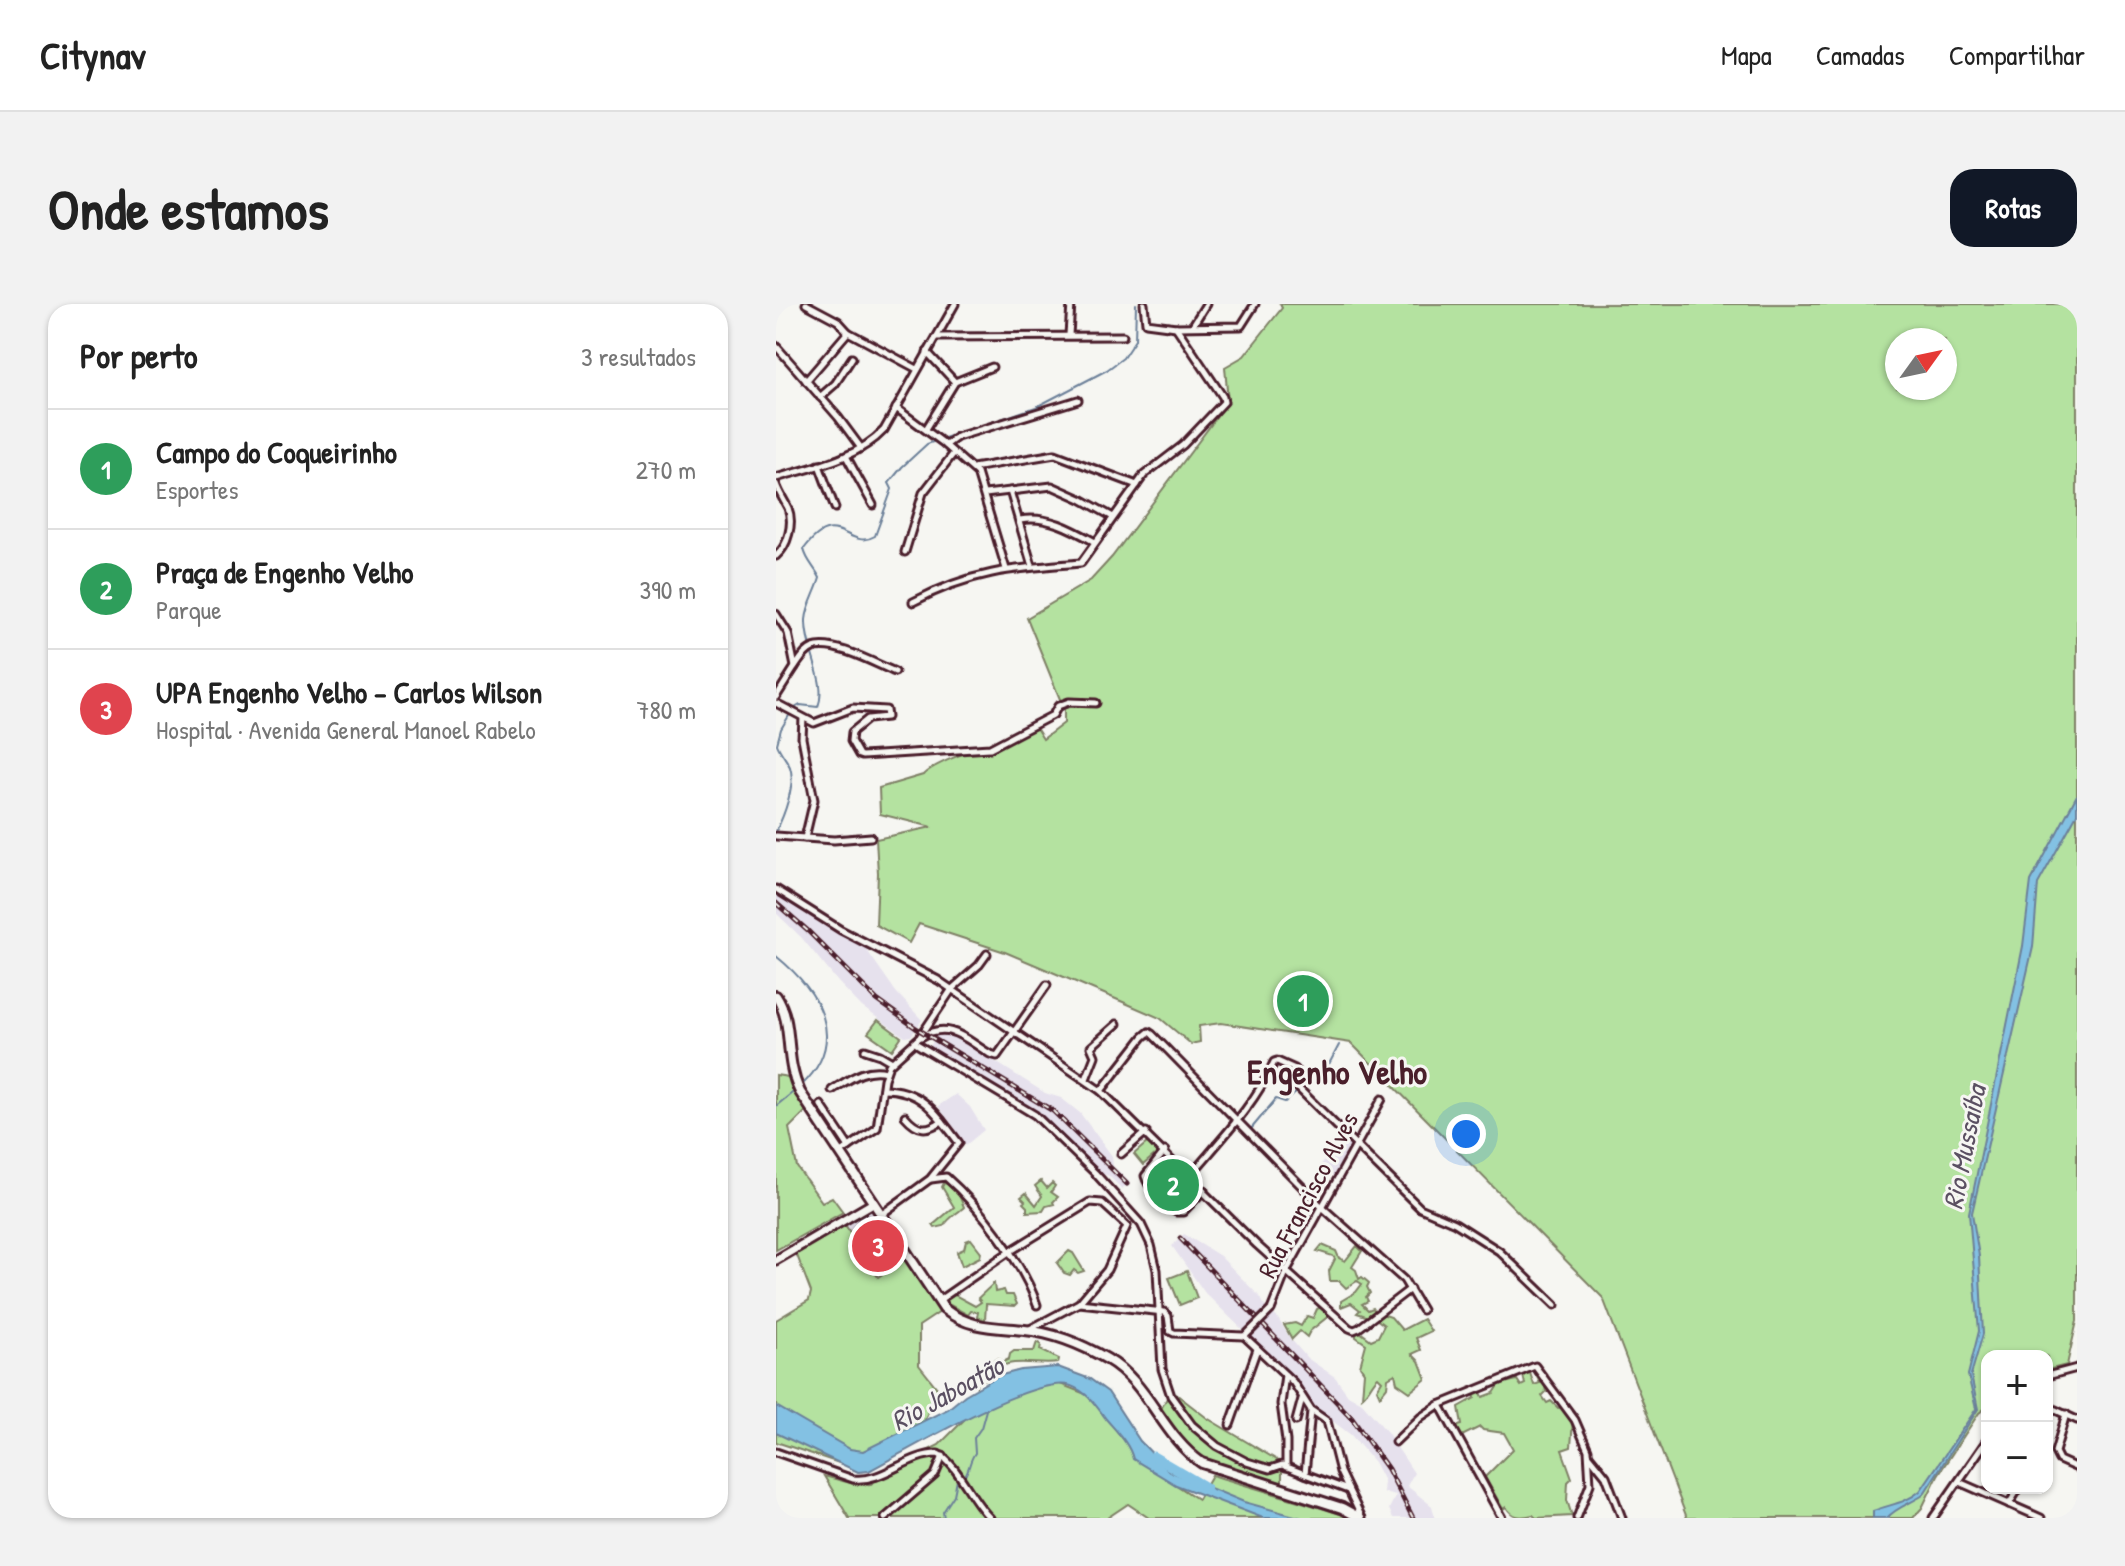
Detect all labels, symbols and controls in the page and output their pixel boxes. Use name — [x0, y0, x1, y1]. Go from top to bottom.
text: Citynav — [40, 29, 146, 81]
text: Mapa — [1721, 36, 1772, 74]
text: Camadas — [1816, 36, 1905, 74]
text: Compartilhar — [1949, 36, 2085, 74]
button: Rotas — [1950, 169, 2077, 247]
text: Onde estamos — [48, 171, 329, 246]
north arrow — [1885, 328, 1957, 400]
text: Por perto — [80, 333, 198, 379]
text: 3 resultados — [581, 339, 696, 374]
text: Campo do Coqueirinho — [156, 432, 397, 472]
text: 1 — [101, 452, 111, 487]
text: 270 m — [636, 452, 696, 487]
text: Esportes — [156, 472, 238, 507]
text: Praça de Engenho Velho — [156, 552, 413, 592]
text: 2 — [100, 572, 112, 607]
text: 390 m — [640, 572, 696, 607]
text: Parque — [156, 592, 222, 627]
text: UPA Engenho Velho – Carlos Wilson — [156, 672, 542, 712]
text: 3 — [100, 692, 112, 727]
text: 780 m — [637, 692, 696, 727]
text: Hospital · Avenida General Manoel Rabelo — [156, 712, 536, 747]
pin: 1 — [1277, 971, 1329, 1031]
district label: Engenho Velho — [1247, 1049, 1427, 1096]
water label: Rio Mussaíba — [1933, 1079, 1995, 1212]
street label: Rua Francisco Alves — [1249, 1106, 1366, 1284]
your location — [1446, 1114, 1486, 1154]
pin: 2 — [1147, 1155, 1199, 1215]
pin: 3 — [852, 1216, 904, 1276]
water label: Rio Jaboatão — [884, 1346, 1012, 1440]
map controls — [1981, 1350, 2053, 1494]
button: + — [1981, 1350, 2053, 1422]
button: − — [1981, 1422, 2053, 1494]

